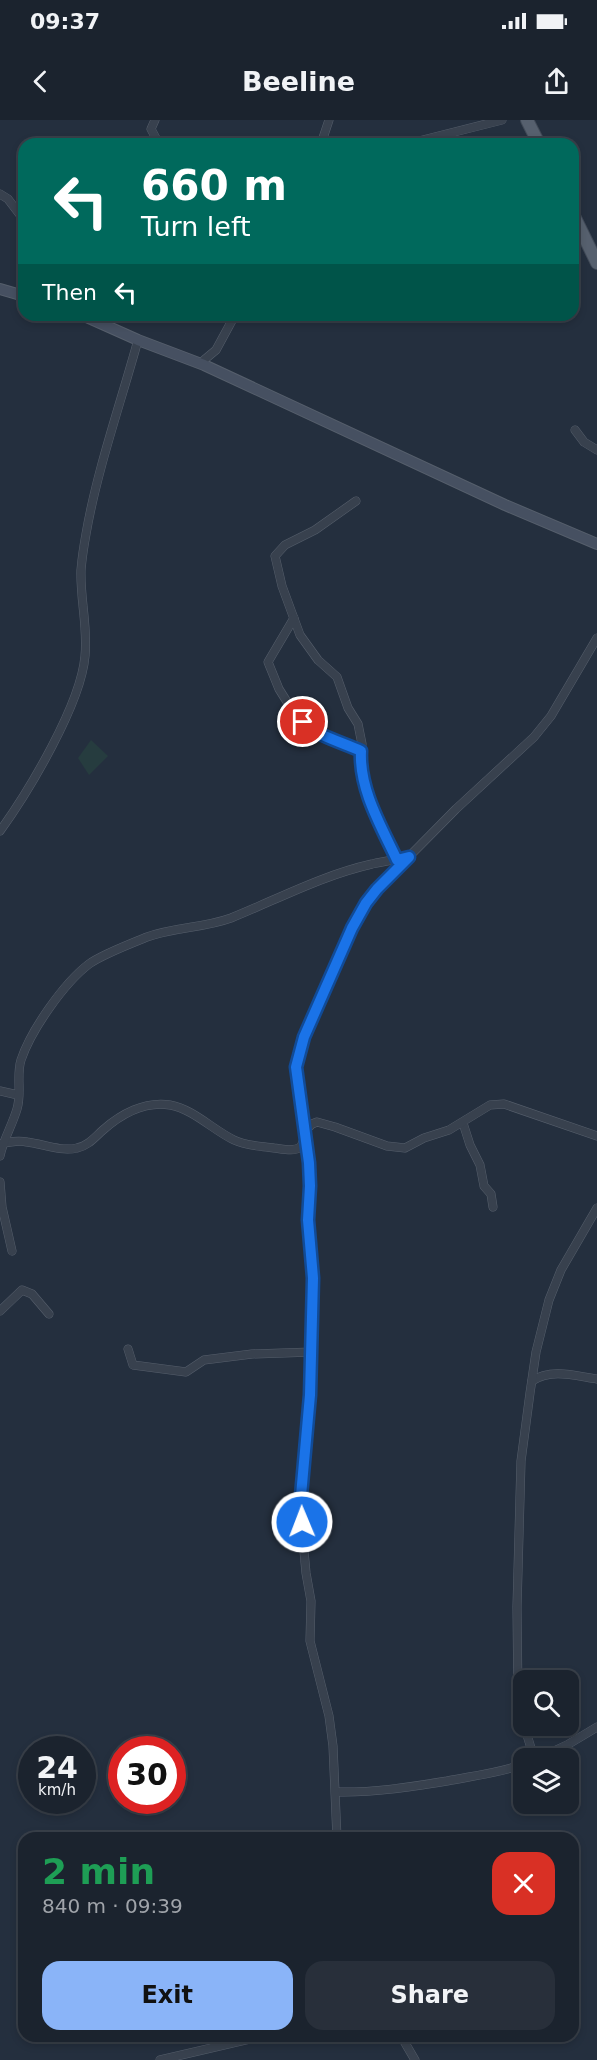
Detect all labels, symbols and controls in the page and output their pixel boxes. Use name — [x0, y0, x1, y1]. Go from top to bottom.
text: 09:37 — [30, 9, 100, 34]
icon: back — [24, 65, 57, 98]
icon: share — [540, 65, 573, 98]
text: Beeline — [242, 66, 355, 97]
text: 660 m — [141, 161, 287, 210]
icon: left — [42, 162, 120, 240]
text: Turn left — [141, 211, 251, 242]
icon: left — [109, 276, 142, 309]
text: Then — [42, 280, 97, 305]
pin — [277, 696, 328, 747]
icon: arrive — [286, 705, 319, 738]
position arrow — [270, 1490, 334, 1554]
map controls — [513, 1670, 579, 1814]
button: search — [513, 1670, 579, 1736]
speed limit sign: 30 — [108, 1736, 186, 1814]
button: layers — [513, 1748, 579, 1814]
text: 24 — [36, 1750, 78, 1785]
text: km/h — [38, 1781, 76, 1799]
text: 2 min — [42, 1851, 155, 1892]
button: close — [492, 1852, 555, 1915]
text: 840 m · 09:39 — [42, 1894, 183, 1918]
button: Exit — [42, 1961, 293, 2030]
button: Share — [305, 1961, 555, 2030]

